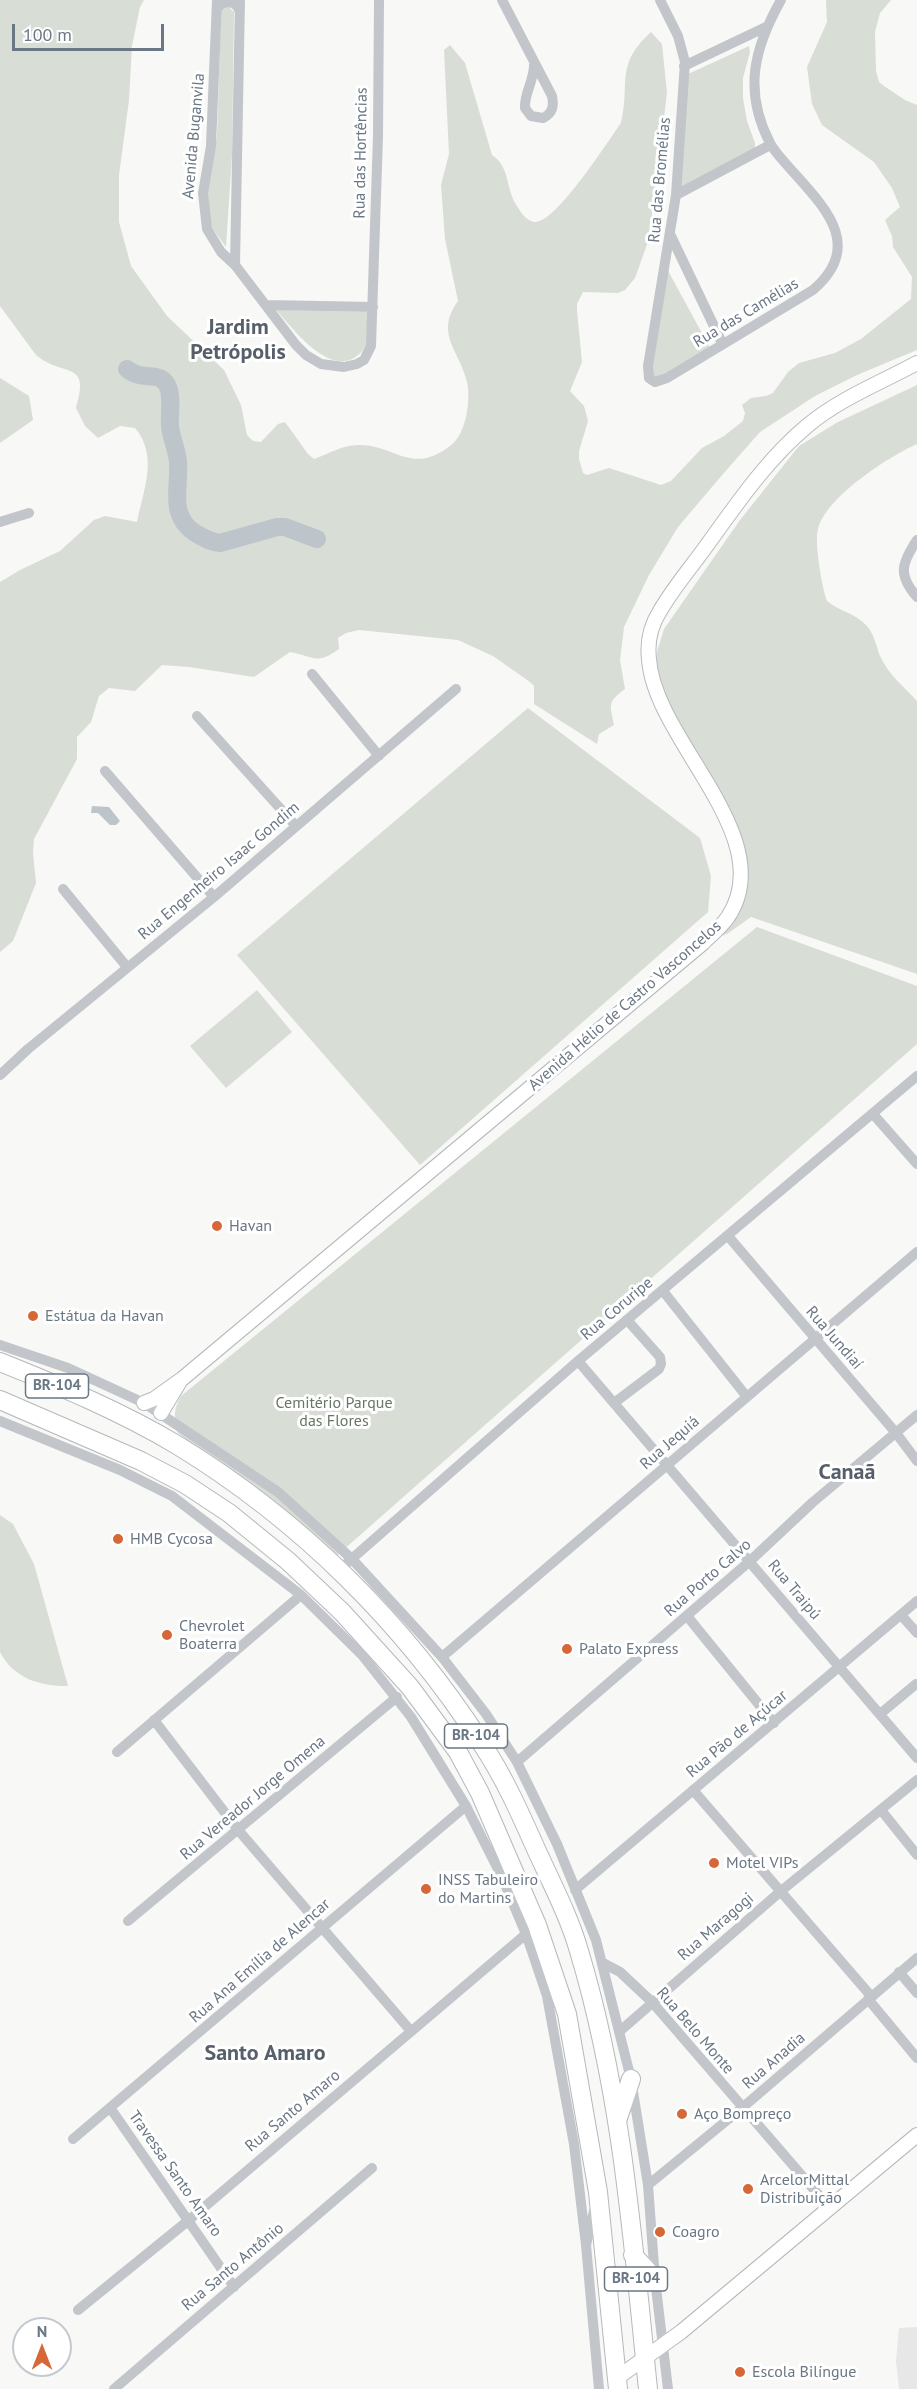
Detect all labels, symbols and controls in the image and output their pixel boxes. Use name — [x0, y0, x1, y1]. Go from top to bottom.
scale bar — [15, 12, 166, 50]
text: 100 m — [23, 23, 72, 46]
street label: Avenida Buganvila — [179, 72, 209, 200]
street label: Rua das Hortências — [350, 87, 372, 219]
street label: Rua das Bromélias — [645, 116, 675, 244]
street label: Rua das Camélias — [690, 274, 802, 352]
district label: Jardim Petrópolis — [190, 315, 286, 366]
street label: Rua Engenheiro Isaac Gondim — [135, 798, 303, 944]
street label: Avenida Hélio de Castro Vasconcelos — [525, 917, 725, 1095]
place label: Havan — [229, 1216, 272, 1236]
marker: Havan — [210, 1219, 224, 1233]
street label: Rua Coruripe — [577, 1273, 657, 1345]
street label: Rua Jundiaí — [801, 1303, 867, 1373]
place label: Estátua da Havan — [45, 1306, 164, 1326]
marker: Estátua da Havan — [26, 1309, 40, 1323]
road number: BR-104 — [26, 1374, 88, 1398]
park label: Cemitério Parque das Flores — [275, 1393, 393, 1431]
street label: Rua Jequiá — [636, 1412, 704, 1474]
district label: Canaã — [819, 1460, 875, 1486]
place label: HMB Cycosa — [130, 1529, 213, 1549]
marker: HMB Cycosa — [111, 1532, 125, 1546]
street label: Rua Porto Calvo — [661, 1535, 755, 1621]
street label: Rua Traipú — [763, 1556, 825, 1624]
place label: Chevrolet Boaterra — [179, 1616, 245, 1654]
marker: Chevrolet Boaterra — [160, 1628, 174, 1642]
place label: Palato Express — [579, 1639, 679, 1659]
marker: Palato Express — [560, 1642, 574, 1656]
street label: Rua Pão de Açúcar — [683, 1686, 791, 1782]
road number: BR-104 — [444, 1724, 508, 1748]
street label: Rua Vereador Jorge Omena — [177, 1732, 329, 1864]
place label: Motel VIPs — [726, 1853, 798, 1873]
marker: Motel VIPs — [707, 1856, 721, 1870]
place label: INSS Tabuleiro do Martins — [438, 1870, 538, 1908]
marker: INSS Tabuleiro do Martins — [419, 1882, 433, 1896]
street label: Rua Maragogi — [674, 1889, 758, 1965]
street label: Rua Ana Emília de Alencar — [186, 1895, 334, 2027]
street label: Rua Belo Monte — [652, 1984, 738, 2078]
street label: Rua Anadia — [739, 2028, 809, 2094]
district label: Santo Amaro — [205, 2041, 325, 2067]
street label: Rua Santo Amaro — [242, 2066, 344, 2156]
place label: Aço Bompreço — [694, 2104, 791, 2124]
street label: Travessa Santo Amaro — [124, 2107, 226, 2241]
marker: Aço Bompreço — [675, 2107, 689, 2121]
place label: ArcelorMittal Distribuição — [760, 2170, 849, 2208]
marker: ArcelorMittal Distribuição — [741, 2182, 755, 2196]
street label: Rua Santo Antônio — [178, 2219, 288, 2315]
place label: Coagro — [672, 2222, 720, 2242]
marker: Coagro — [653, 2225, 667, 2239]
road number: BR-104 — [604, 2267, 668, 2291]
north arrow — [12, 2317, 72, 2377]
text: N — [37, 2321, 47, 2341]
place label: Escola Bilíngue — [752, 2362, 856, 2382]
marker: Escola Bilíngue — [733, 2365, 747, 2379]

